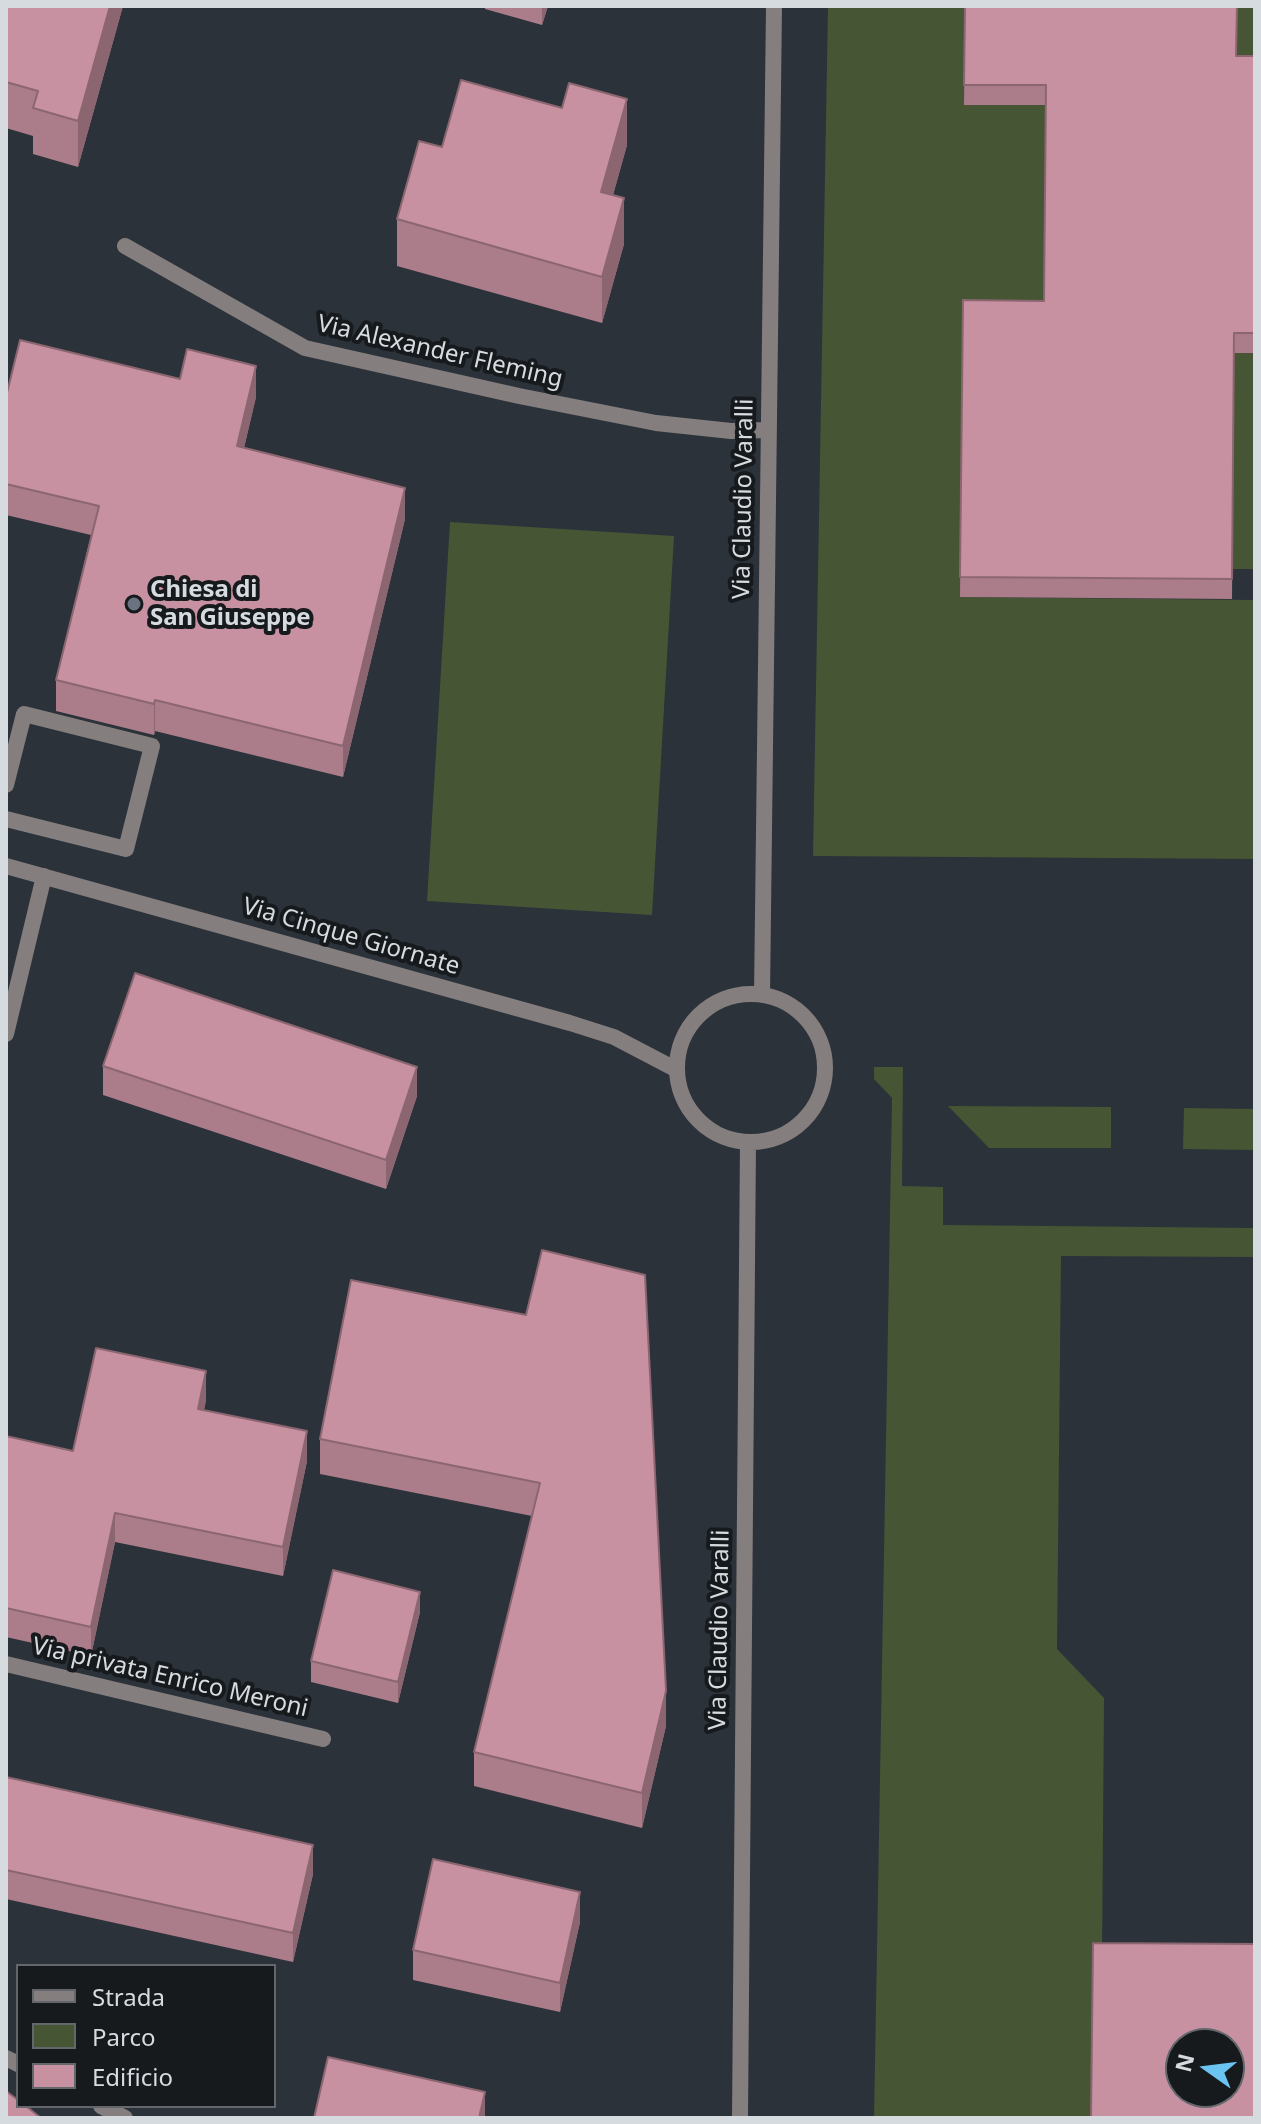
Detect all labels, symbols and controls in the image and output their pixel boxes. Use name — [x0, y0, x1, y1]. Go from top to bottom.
street label: Via Alexander Fleming — [315, 310, 565, 394]
street label: Via Claudio Varalli — [728, 399, 760, 599]
place label: Chiesa di San Giuseppe — [150, 576, 311, 632]
marker: Chiesa di San Giuseppe — [125, 595, 143, 613]
street label: Via Cinque Giornate — [239, 892, 463, 982]
street label: Via Claudio Varalli — [704, 1530, 736, 1730]
street label: Via privata Enrico Meroni — [29, 1632, 311, 1724]
legend — [16, 1964, 276, 2108]
text: Strada — [92, 1980, 165, 2013]
text: Parco — [92, 2020, 155, 2053]
north arrow — [1165, 2028, 1245, 2108]
text: N — [1167, 2050, 1200, 2075]
text: Edificio — [92, 2060, 173, 2093]

